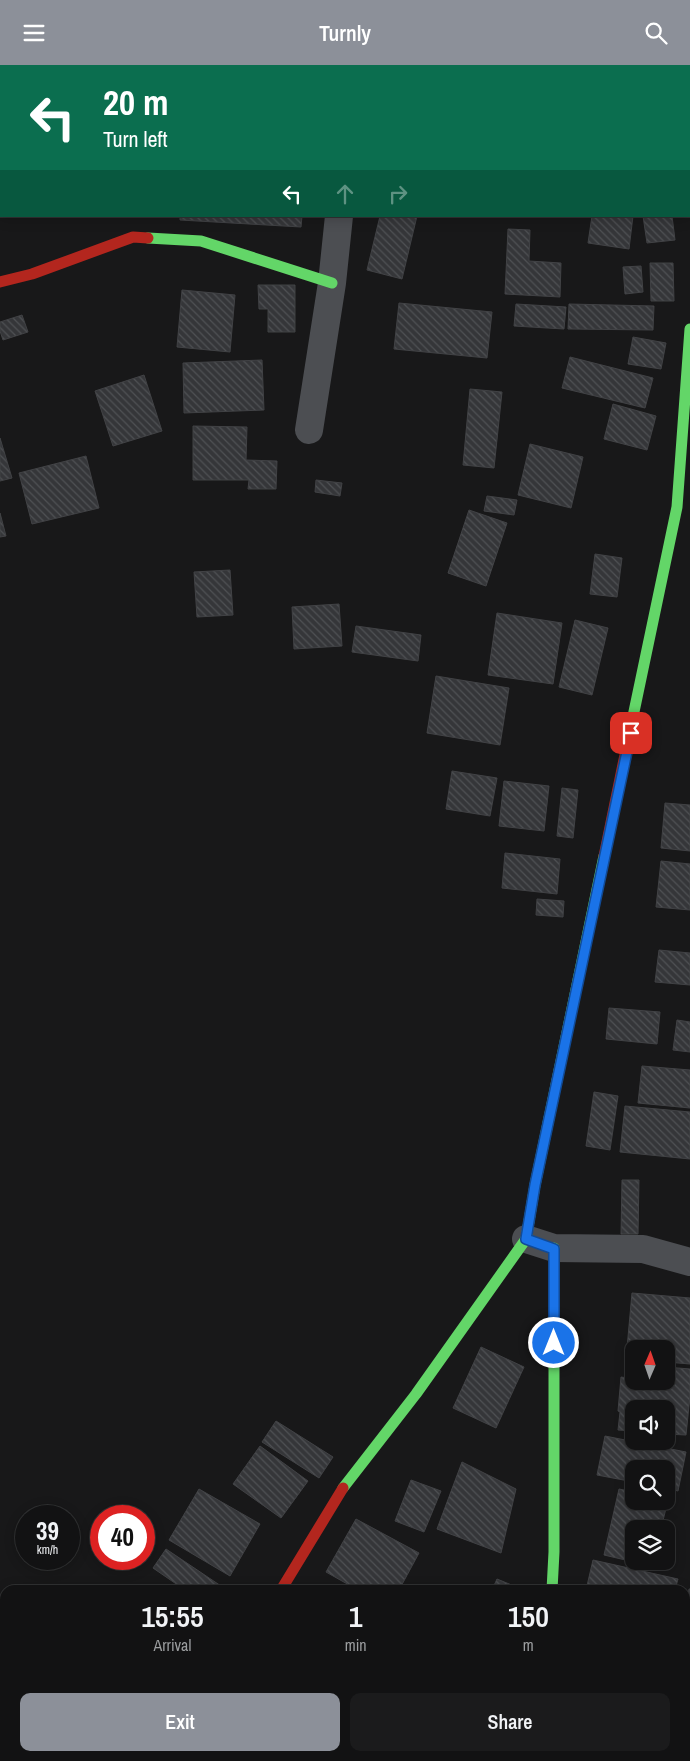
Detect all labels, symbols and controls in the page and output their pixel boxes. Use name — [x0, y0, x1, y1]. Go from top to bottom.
text: Turnly — [319, 18, 371, 48]
icon: menu — [20, 19, 48, 47]
icon: search — [642, 19, 670, 47]
text: 20 m — [103, 79, 168, 126]
icon: left — [20, 85, 85, 150]
text: Turn left — [103, 124, 168, 154]
icon: left — [278, 180, 306, 208]
icon: ahead — [331, 180, 359, 208]
icon: right — [384, 180, 412, 208]
pin — [610, 712, 652, 754]
icon: arrive — [617, 719, 645, 747]
position arrow — [527, 1316, 579, 1368]
north arrow — [625, 1340, 675, 1390]
map controls — [625, 1340, 675, 1570]
button: sound — [625, 1400, 675, 1450]
button: search — [625, 1460, 675, 1510]
speed limit sign: 40 — [90, 1505, 155, 1570]
text: 39 — [36, 1514, 59, 1548]
button: layers — [625, 1520, 675, 1570]
text: km/h — [37, 1542, 58, 1558]
text: 15:55 — [141, 1596, 204, 1636]
text: 1 — [349, 1596, 363, 1636]
text: 150 — [508, 1596, 549, 1636]
text: Arrival — [153, 1634, 191, 1656]
text: min — [345, 1634, 367, 1656]
text: m — [523, 1634, 534, 1656]
button: Exit — [20, 1693, 340, 1751]
button: Share — [350, 1693, 670, 1751]

